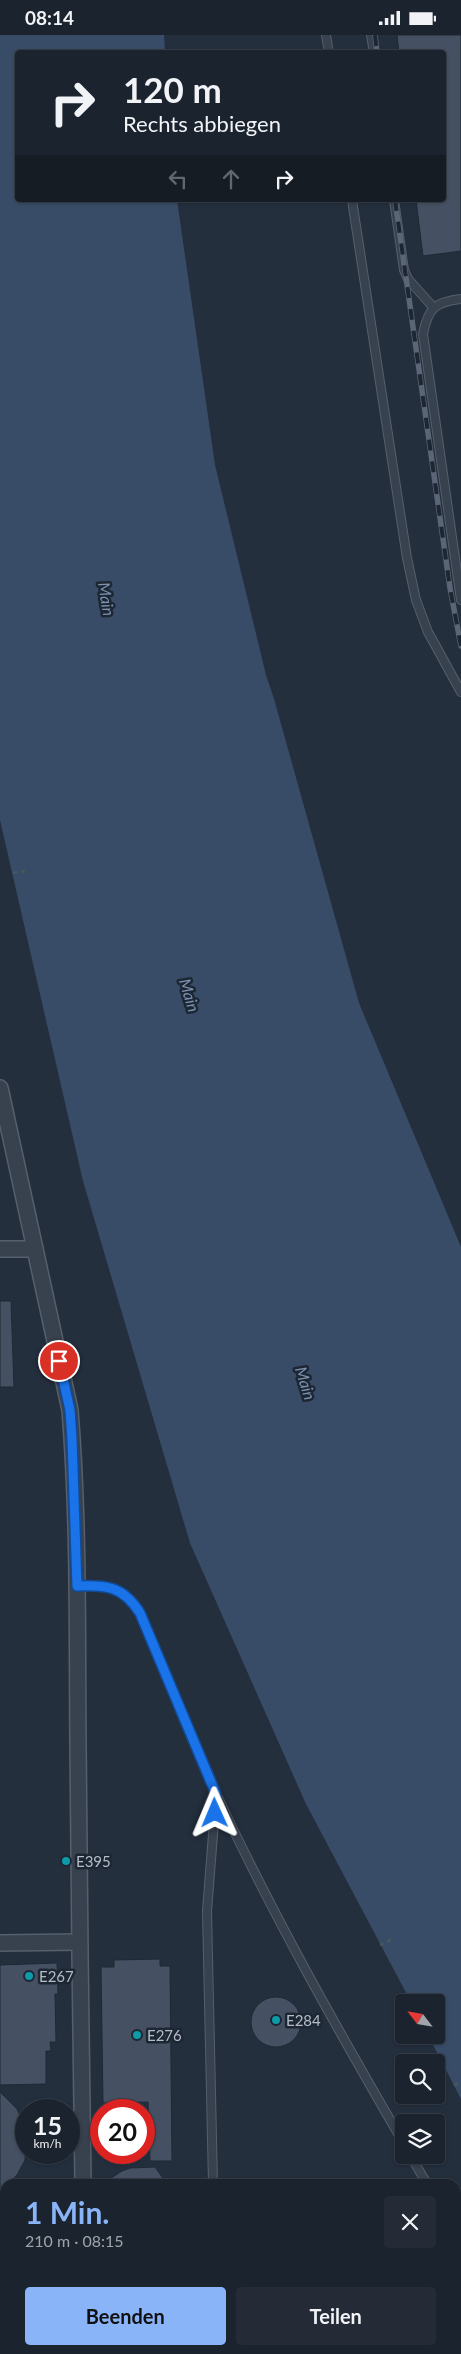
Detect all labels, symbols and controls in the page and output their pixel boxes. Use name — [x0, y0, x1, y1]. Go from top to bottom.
text: 08:14 — [25, 6, 74, 29]
text: 120 m — [123, 68, 222, 110]
icon: right — [40, 70, 105, 135]
text: Rechts abbiegen — [123, 110, 281, 137]
icon: left — [164, 165, 192, 193]
icon: ahead — [217, 165, 245, 193]
icon: right — [270, 165, 298, 193]
water label: Main — [95, 581, 119, 617]
water label: Main — [176, 976, 204, 1014]
pin — [38, 1340, 80, 1382]
icon: arrive — [45, 1347, 73, 1375]
water label: Main — [292, 1364, 320, 1402]
position arrow — [188, 1786, 240, 1838]
place label: E395 — [76, 1852, 111, 1870]
marker: E395 — [60, 1855, 72, 1867]
place label: E267 — [39, 1967, 74, 1985]
marker: E267 — [23, 1970, 35, 1982]
north arrow — [395, 1994, 445, 2044]
map controls — [395, 1994, 445, 2164]
place label: E284 — [286, 2011, 321, 2029]
marker: E284 — [270, 2014, 282, 2026]
place label: E276 — [147, 2026, 182, 2044]
marker: E276 — [131, 2029, 143, 2041]
button: search — [395, 2054, 445, 2104]
speed limit sign: 20 — [90, 2099, 155, 2164]
text: 15 — [33, 2110, 62, 2140]
button: layers — [395, 2114, 445, 2164]
text: km/h — [33, 2136, 62, 2151]
text: 1 Min. — [25, 2194, 110, 2230]
button: close — [384, 2196, 436, 2248]
text: 210 m · 08:15 — [25, 2231, 124, 2250]
button: Beenden — [25, 2287, 226, 2345]
button: Teilen — [236, 2287, 436, 2345]

